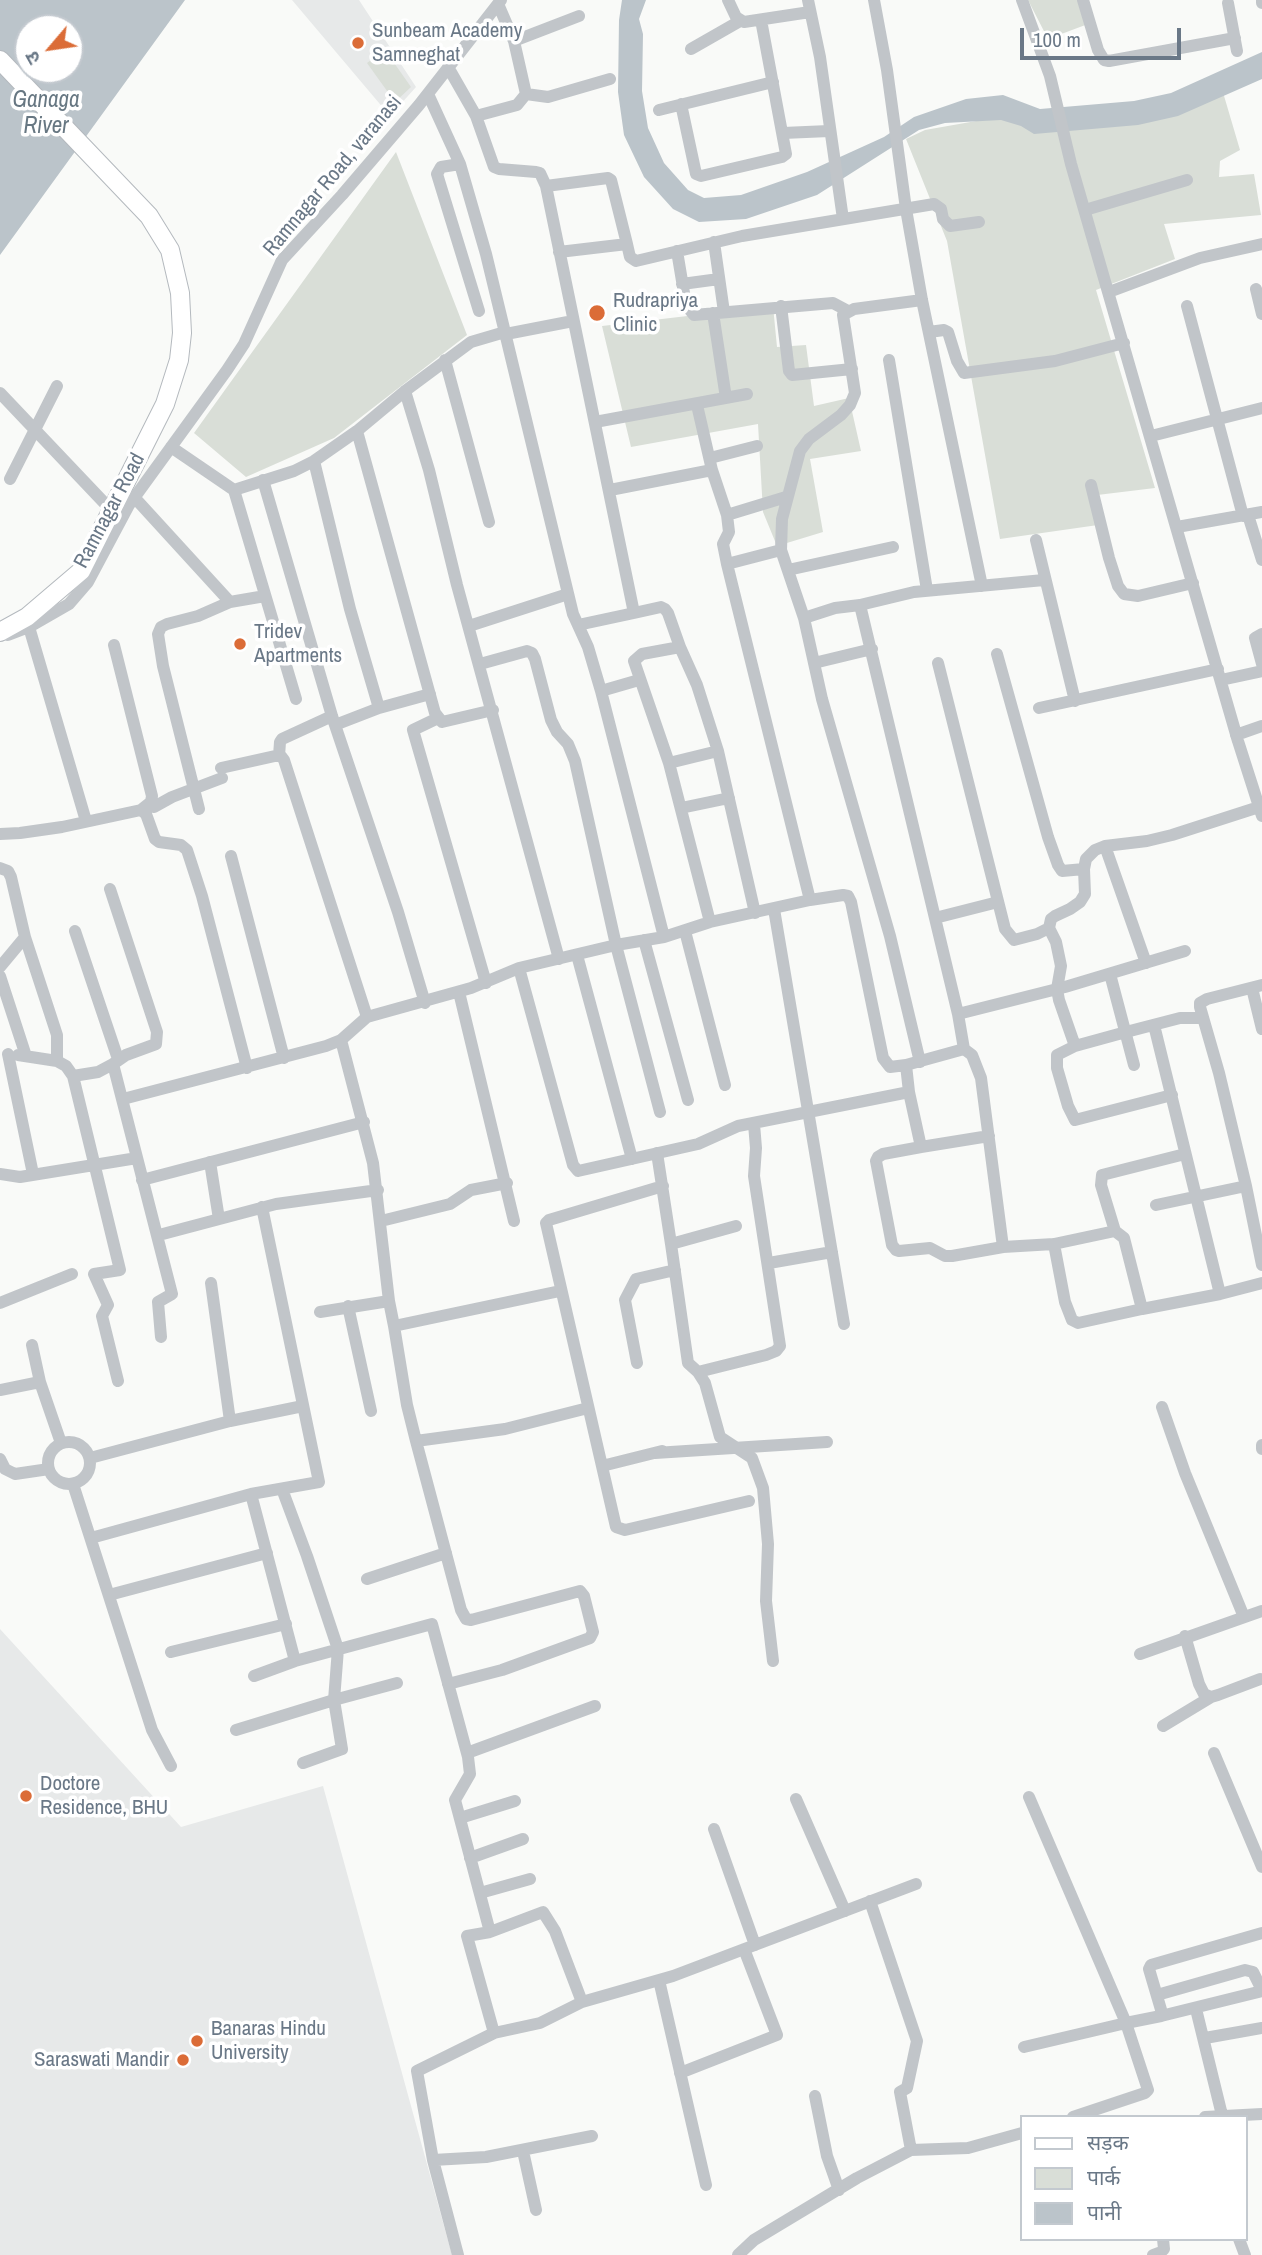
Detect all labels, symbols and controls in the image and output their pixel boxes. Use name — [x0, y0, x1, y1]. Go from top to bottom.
north arrow — [14, 14, 84, 84]
scale bar — [1024, 14, 1185, 58]
place label: Sunbeam Academy Samneghat — [372, 18, 522, 68]
text: 100 m — [1033, 25, 1081, 54]
marker: Sunbeam Academy Samneghat — [350, 35, 366, 51]
text: उ — [18, 47, 46, 69]
water label: Ganaga River — [12, 87, 80, 141]
street label: Ramnagar Road, varanasi — [258, 91, 408, 261]
place label: Rudrapriya Clinic — [613, 288, 698, 338]
marker: Rudrapriya Clinic — [587, 303, 607, 323]
street label: Ramnagar Road — [69, 449, 151, 573]
place label: Tridev Apartments — [254, 619, 342, 669]
marker: Tridev Apartments — [232, 636, 248, 652]
place label: Doctore Residence, BHU — [40, 1771, 168, 1821]
marker: Doctore Residence, BHU — [18, 1788, 34, 1804]
place label: Banaras Hindu University — [211, 2016, 326, 2066]
marker: Banaras Hindu University — [189, 2033, 205, 2049]
place label: Saraswati Mandir — [34, 2047, 169, 2073]
marker: Saraswati Mandir — [175, 2052, 191, 2068]
legend — [1020, 2115, 1248, 2241]
text: सड़क — [1087, 2128, 1129, 2157]
text: पार्क — [1087, 2163, 1121, 2192]
text: पानी — [1087, 2198, 1121, 2227]

